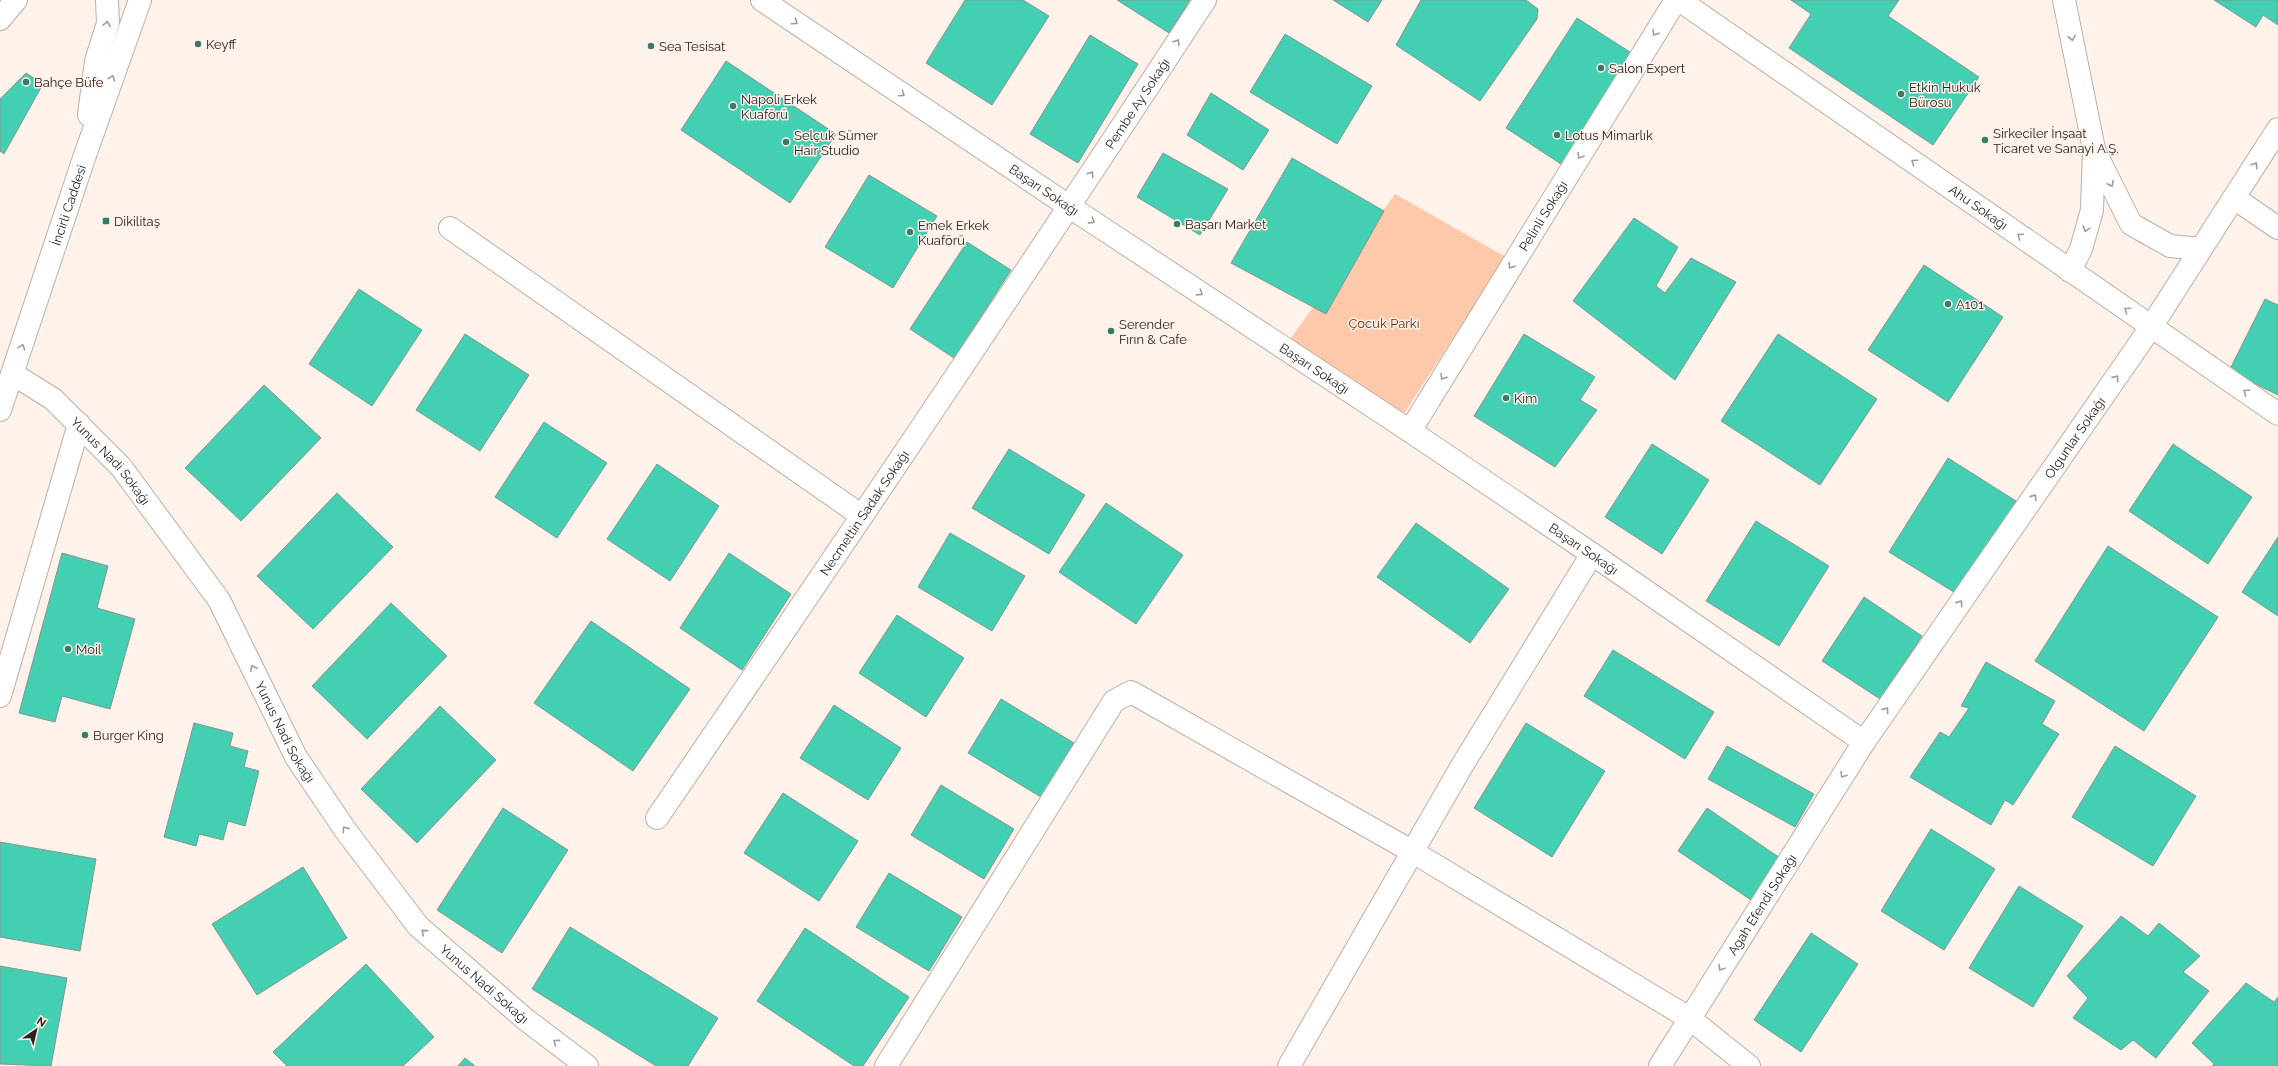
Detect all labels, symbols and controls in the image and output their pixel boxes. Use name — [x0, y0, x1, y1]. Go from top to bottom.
one-way arrow — [790, 17, 797, 24]
one-way arrow — [102, 20, 111, 27]
one-way arrow — [1653, 29, 1660, 36]
one-way arrow — [2067, 35, 2075, 41]
place label: Keyff — [206, 37, 236, 52]
marker: Keyff — [193, 39, 203, 49]
place label: Sea Tesisat — [659, 39, 726, 54]
one-way arrow — [1173, 39, 1180, 46]
marker: Sea Tesisat — [646, 41, 656, 51]
street label: Pembe Ay Sokağı — [1102, 56, 1173, 152]
place label: Salon Expert — [1609, 61, 1686, 76]
marker: Salon Expert — [1596, 63, 1606, 73]
one-way arrow — [108, 74, 116, 81]
place label: Bahçe Büfe — [34, 75, 104, 90]
marker: Bahçe Büfe — [21, 77, 31, 87]
place label: Etkin Hukuk Bürosu — [1909, 80, 1981, 110]
one-way arrow — [898, 89, 905, 96]
marker: Etkin Hukuk Bürosu — [1896, 89, 1906, 99]
place label: Napoli Erkek Kuaförü — [741, 92, 817, 122]
marker: Napoli Erkek Kuaförü — [728, 101, 738, 111]
place label: Sirkeciler İnşaat Ticaret ve Sanayi A.Ş. — [1993, 125, 2119, 156]
place label: Selçuk Sümer Hair Studio — [794, 128, 878, 158]
place label: Lotus Mimarlık — [1565, 128, 1653, 143]
marker: Lotus Mimarlık — [1552, 130, 1562, 140]
marker: Sirkeciler İnşaat Ticaret ve Sanayi A.Ş. — [1980, 135, 1990, 145]
marker: Selçuk Sümer Hair Studio — [781, 137, 791, 147]
one-way arrow — [1577, 152, 1584, 159]
one-way arrow — [1911, 160, 1918, 167]
street label: Başarı Sokağı — [1006, 161, 1081, 219]
one-way arrow — [2250, 162, 2258, 169]
street label: İncirli Caddesi — [47, 163, 89, 247]
one-way arrow — [1086, 171, 1094, 178]
street label: Pelinli Sokağı — [1516, 178, 1571, 254]
one-way arrow — [2106, 180, 2114, 187]
street label: Ahu Sokağı — [1946, 182, 2010, 233]
place label: Dikilitaş — [114, 214, 160, 229]
marker: Dikilitaş — [101, 216, 111, 226]
one-way arrow — [1088, 216, 1095, 224]
place label: Başarı Market — [1185, 217, 1267, 232]
place label: Emek Erkek Kuaförü — [918, 218, 989, 248]
marker: Başarı Market — [1172, 219, 1182, 229]
one-way arrow — [2082, 226, 2091, 233]
marker: Emek Erkek Kuaförü — [905, 227, 915, 237]
one-way arrow — [2018, 234, 2025, 241]
one-way arrow — [1509, 262, 1516, 269]
one-way arrow — [1196, 288, 1203, 296]
place label: A101 — [1956, 297, 1984, 312]
marker: A101 — [1943, 299, 1953, 309]
one-way arrow — [2125, 308, 2132, 315]
park label: Çocuk Parkı — [1348, 316, 1420, 331]
place label: Serender Fırın & Cafe — [1119, 317, 1187, 347]
marker: Serender Fırın & Cafe — [1106, 326, 1116, 336]
street label: Başarı Sokağı — [1277, 340, 1352, 397]
one-way arrow — [17, 344, 26, 351]
one-way arrow — [1440, 373, 1448, 380]
one-way arrow — [2111, 375, 2119, 382]
one-way arrow — [2243, 389, 2250, 397]
place label: Kim — [1514, 391, 1537, 406]
marker: Kim — [1501, 393, 1511, 403]
street label: Olgunlar Sokağı — [2042, 394, 2108, 481]
street label: Yunus Nadi Sokağı — [68, 414, 153, 508]
street label: Necmettin Sadak Sokağı — [817, 448, 912, 578]
one-way arrow — [2029, 494, 2036, 501]
street label: Başarı Sokağı — [1546, 520, 1621, 578]
one-way arrow — [1955, 601, 1962, 608]
place label: Moil — [76, 642, 102, 657]
marker: Moil — [63, 644, 73, 654]
one-way arrow — [250, 665, 258, 672]
street label: Yunus Nadi Sokağı — [252, 679, 318, 785]
one-way arrow — [1881, 708, 1888, 715]
place label: Burger King — [93, 728, 164, 743]
marker: Burger King — [80, 730, 90, 740]
one-way arrow — [1840, 771, 1848, 778]
one-way arrow — [342, 826, 350, 833]
street label: Agah Efendi Sokağı — [1725, 851, 1800, 958]
one-way arrow — [422, 929, 429, 936]
street label: Yunus Nadi Sokağı — [437, 942, 531, 1027]
one-way arrow — [1718, 964, 1725, 971]
north arrow — [16, 1010, 56, 1050]
text: N — [34, 1014, 48, 1030]
one-way arrow — [553, 1040, 560, 1047]

